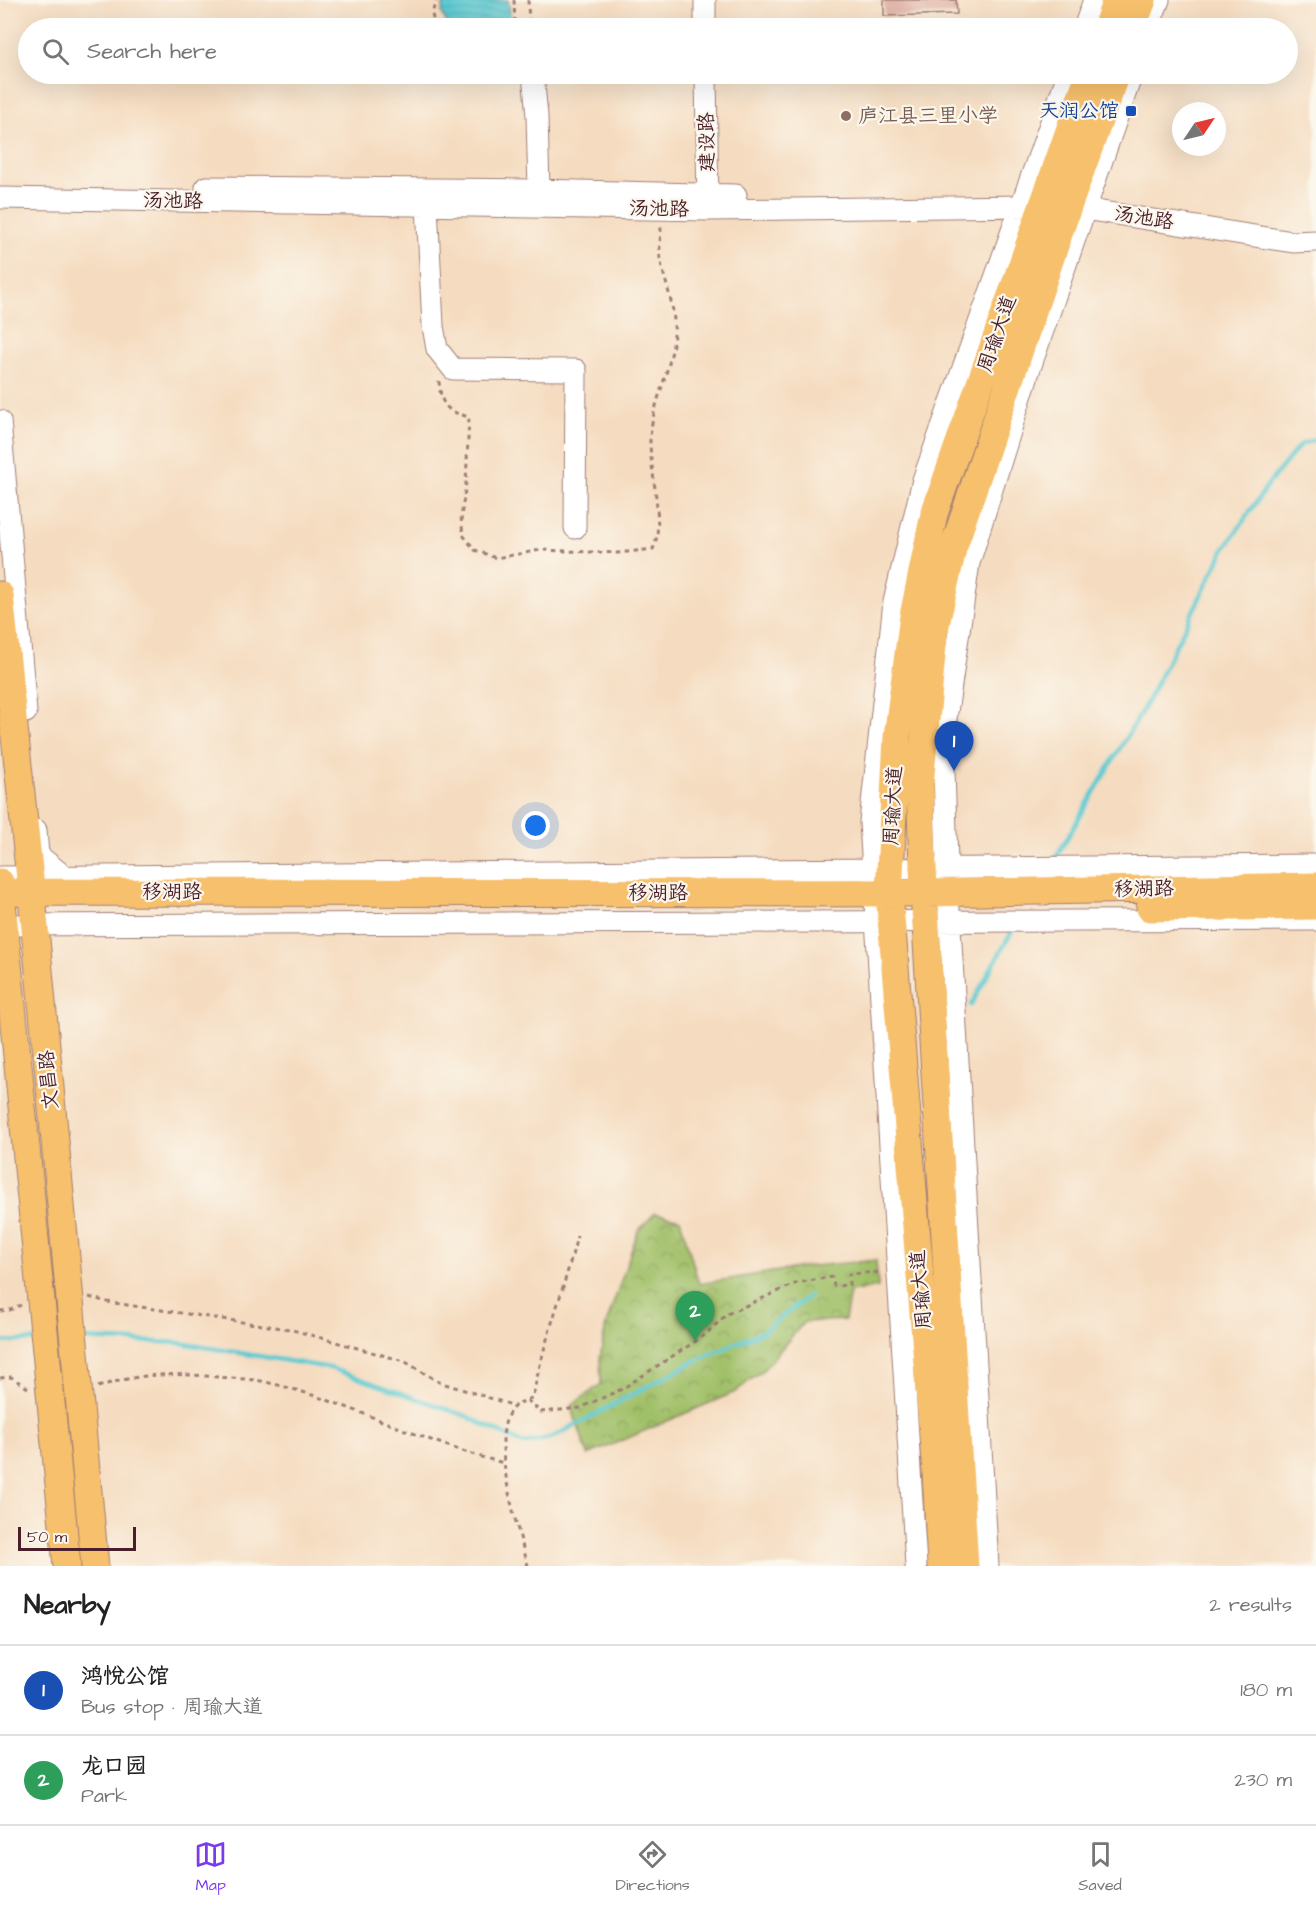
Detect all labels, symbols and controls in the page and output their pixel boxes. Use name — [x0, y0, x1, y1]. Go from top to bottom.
search box — [18, 18, 1298, 84]
icon: search — [39, 35, 72, 68]
text: Search here — [87, 36, 217, 67]
place label: 天润公馆 — [1039, 97, 1119, 125]
place label: 庐江县三里小学 — [858, 102, 998, 130]
north arrow — [1172, 102, 1226, 156]
marker: 天润公馆 — [1124, 104, 1138, 118]
marker: 庐江县三里小学 — [839, 109, 853, 123]
street label: 建设路 — [692, 111, 722, 172]
street label: 汤池路 — [143, 186, 204, 216]
street label: 汤池路 — [629, 194, 690, 224]
street label: 汤池路 — [1112, 199, 1177, 237]
street label: 周瑜大道 — [971, 292, 1023, 376]
pin: 1 — [934, 722, 974, 771]
street label: 周瑜大道 — [877, 765, 909, 847]
your location — [521, 811, 550, 840]
street label: 移湖路 — [1114, 874, 1175, 904]
street label: 移湖路 — [142, 878, 203, 906]
street label: 移湖路 — [628, 879, 689, 907]
street label: 文昌路 — [32, 1048, 66, 1111]
street label: 周瑜大道 — [904, 1249, 938, 1331]
pin: 2 — [676, 1292, 714, 1341]
scale bar — [18, 1524, 136, 1552]
text: 50 m — [27, 1526, 67, 1548]
text: Nearby — [24, 1587, 111, 1623]
text: 2 results — [1209, 1591, 1292, 1619]
text: 鸿悦公馆 — [81, 1661, 169, 1692]
text: 1 — [42, 1676, 45, 1704]
text: 180 m — [1240, 1676, 1292, 1704]
text: Bus stop · 周瑜大道 — [81, 1693, 263, 1721]
text: 龙口园 — [81, 1751, 147, 1782]
text: 2 — [38, 1766, 49, 1794]
text: 230 m — [1234, 1766, 1292, 1794]
text: Park — [81, 1782, 127, 1810]
tab: Map — [194, 1838, 227, 1896]
tab: Directions — [616, 1838, 690, 1896]
tab: Saved — [1078, 1838, 1122, 1896]

